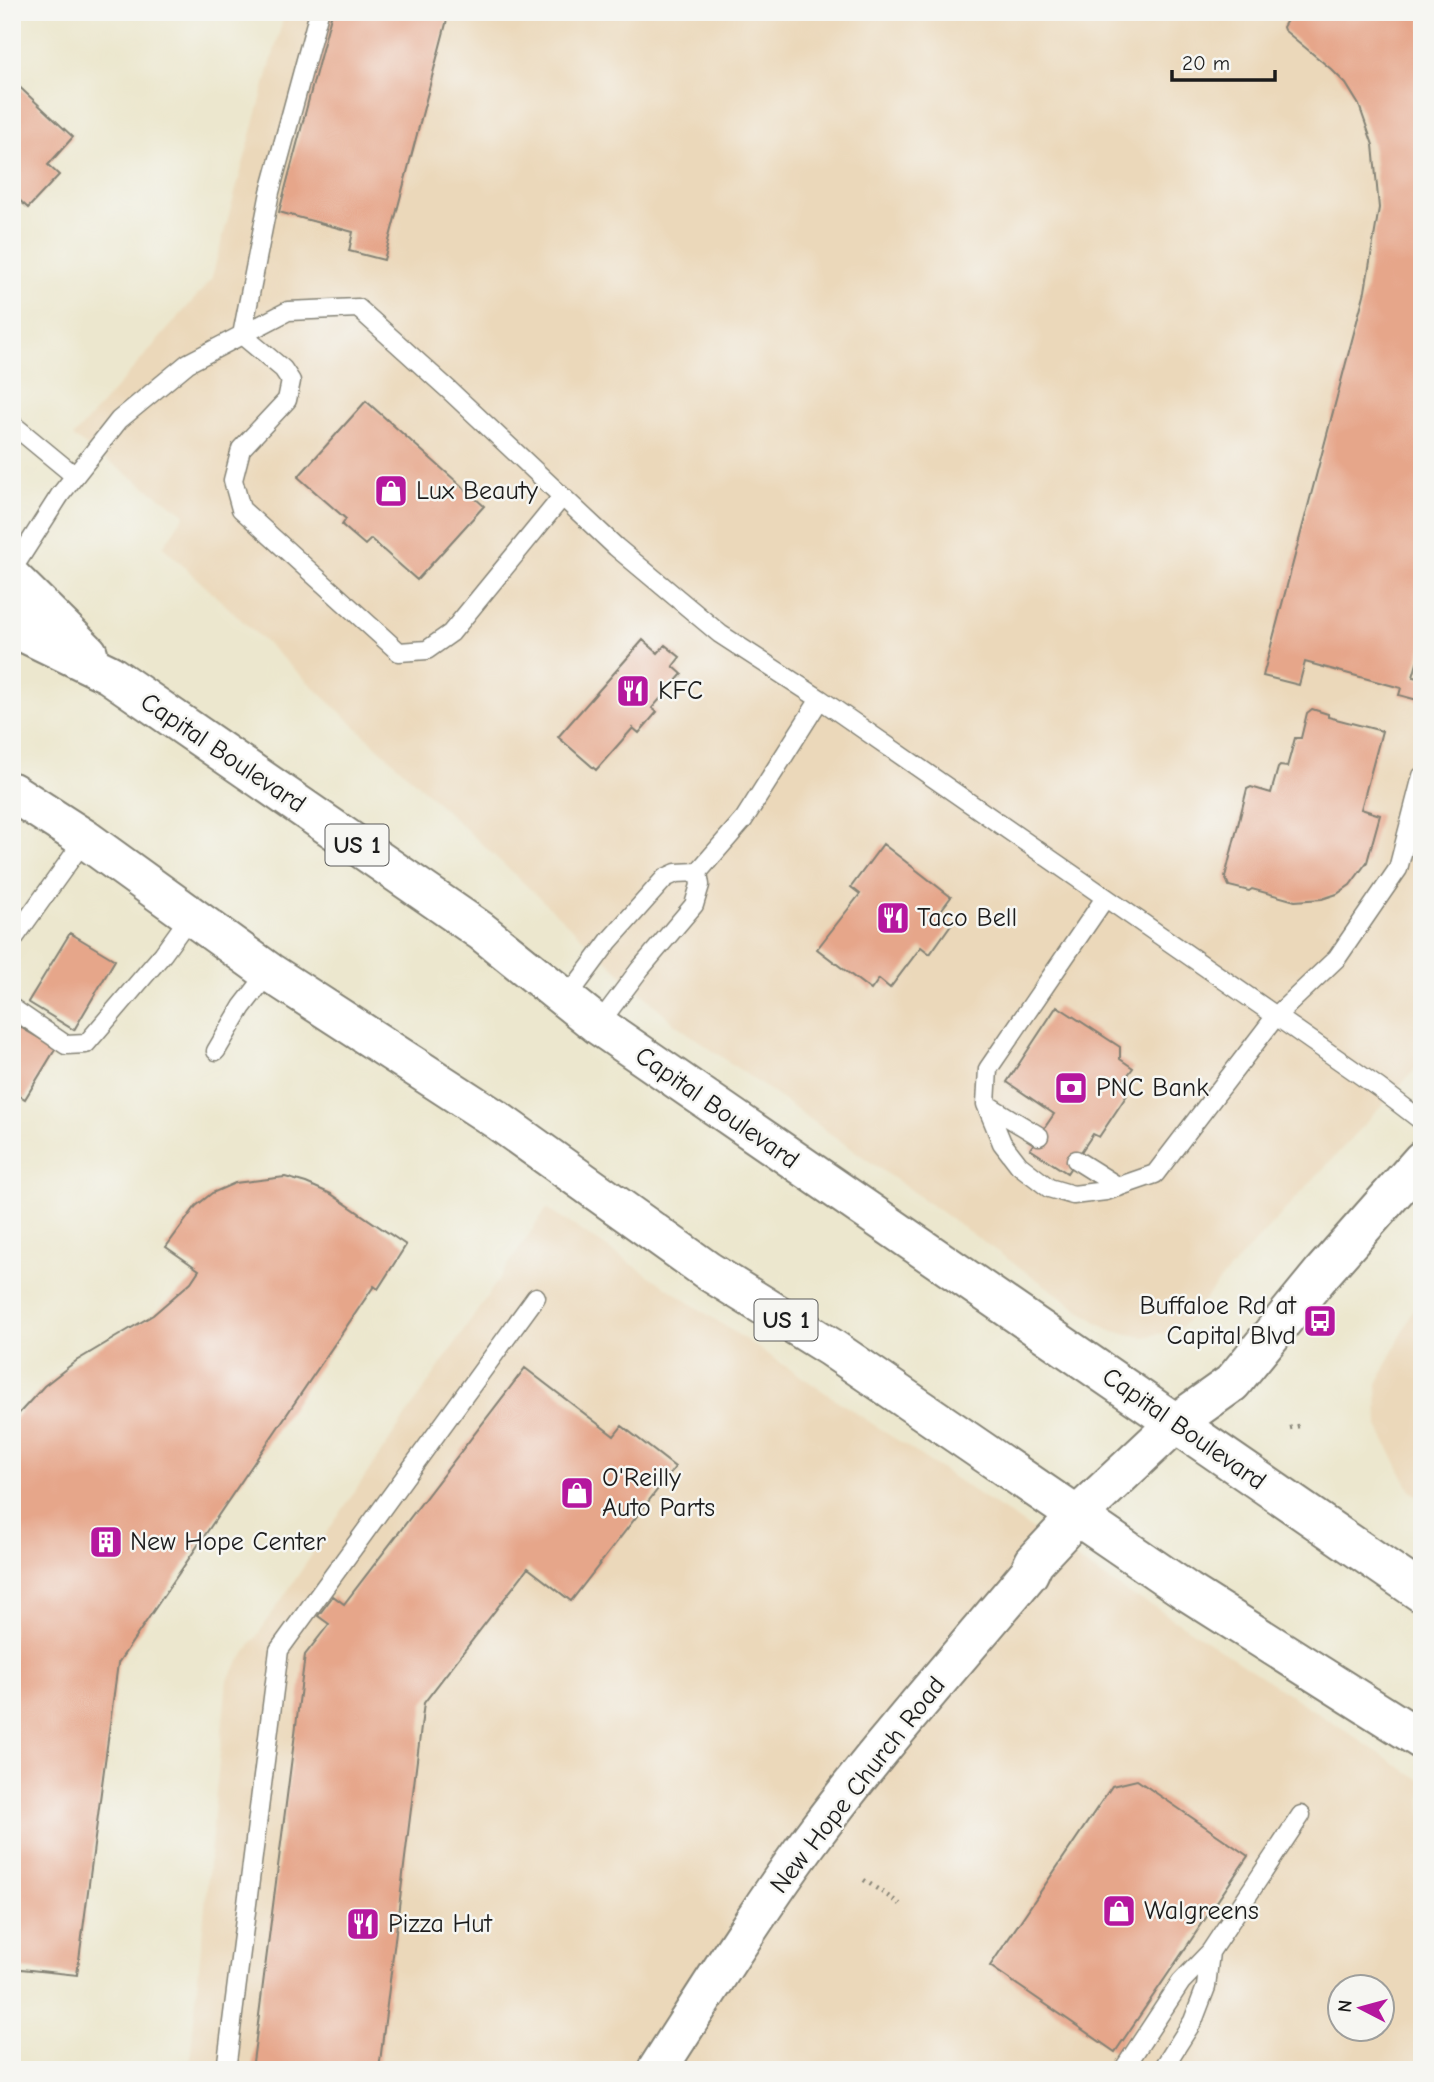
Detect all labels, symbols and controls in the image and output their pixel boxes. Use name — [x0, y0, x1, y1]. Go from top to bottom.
scale bar — [1172, 38, 1275, 82]
text: 20 m — [1182, 51, 1230, 75]
shop icon: Lux Beauty — [372, 472, 410, 510]
place label: Lux Beauty — [416, 476, 538, 506]
restaurant icon: KFC — [614, 672, 652, 710]
place label: KFC — [658, 676, 703, 706]
street label: Capital Boulevard — [135, 687, 311, 819]
road number: US 1 — [326, 824, 388, 866]
restaurant icon: Taco Bell — [874, 899, 912, 937]
place label: Taco Bell — [917, 903, 1017, 933]
street label: Capital Boulevard — [630, 1040, 804, 1176]
bank icon: PNC Bank — [1052, 1069, 1090, 1107]
place label: PNC Bank — [1096, 1073, 1209, 1103]
place label: Buffaloe Rd at Capital Blvd — [1139, 1291, 1298, 1351]
road number: US 1 — [754, 1300, 818, 1340]
bus stop icon: Buffaloe Rd at Capital Blvd — [1301, 1302, 1339, 1340]
street label: Capital Boulevard — [1097, 1361, 1271, 1497]
place label: O'Reilly Auto Parts — [602, 1463, 715, 1523]
shop icon: O'Reilly Auto Parts — [558, 1474, 596, 1512]
building icon: New Hope Center — [87, 1523, 125, 1561]
place label: New Hope Center — [130, 1527, 327, 1557]
street label: New Hope Church Road — [764, 1671, 952, 1899]
shop icon: Walgreens — [1100, 1892, 1138, 1930]
place label: Walgreens — [1144, 1896, 1259, 1926]
restaurant icon: Pizza Hut — [344, 1905, 382, 1943]
place label: Pizza Hut — [388, 1909, 494, 1939]
north arrow — [1326, 1974, 1396, 2044]
text: N — [1334, 1999, 1357, 2014]

